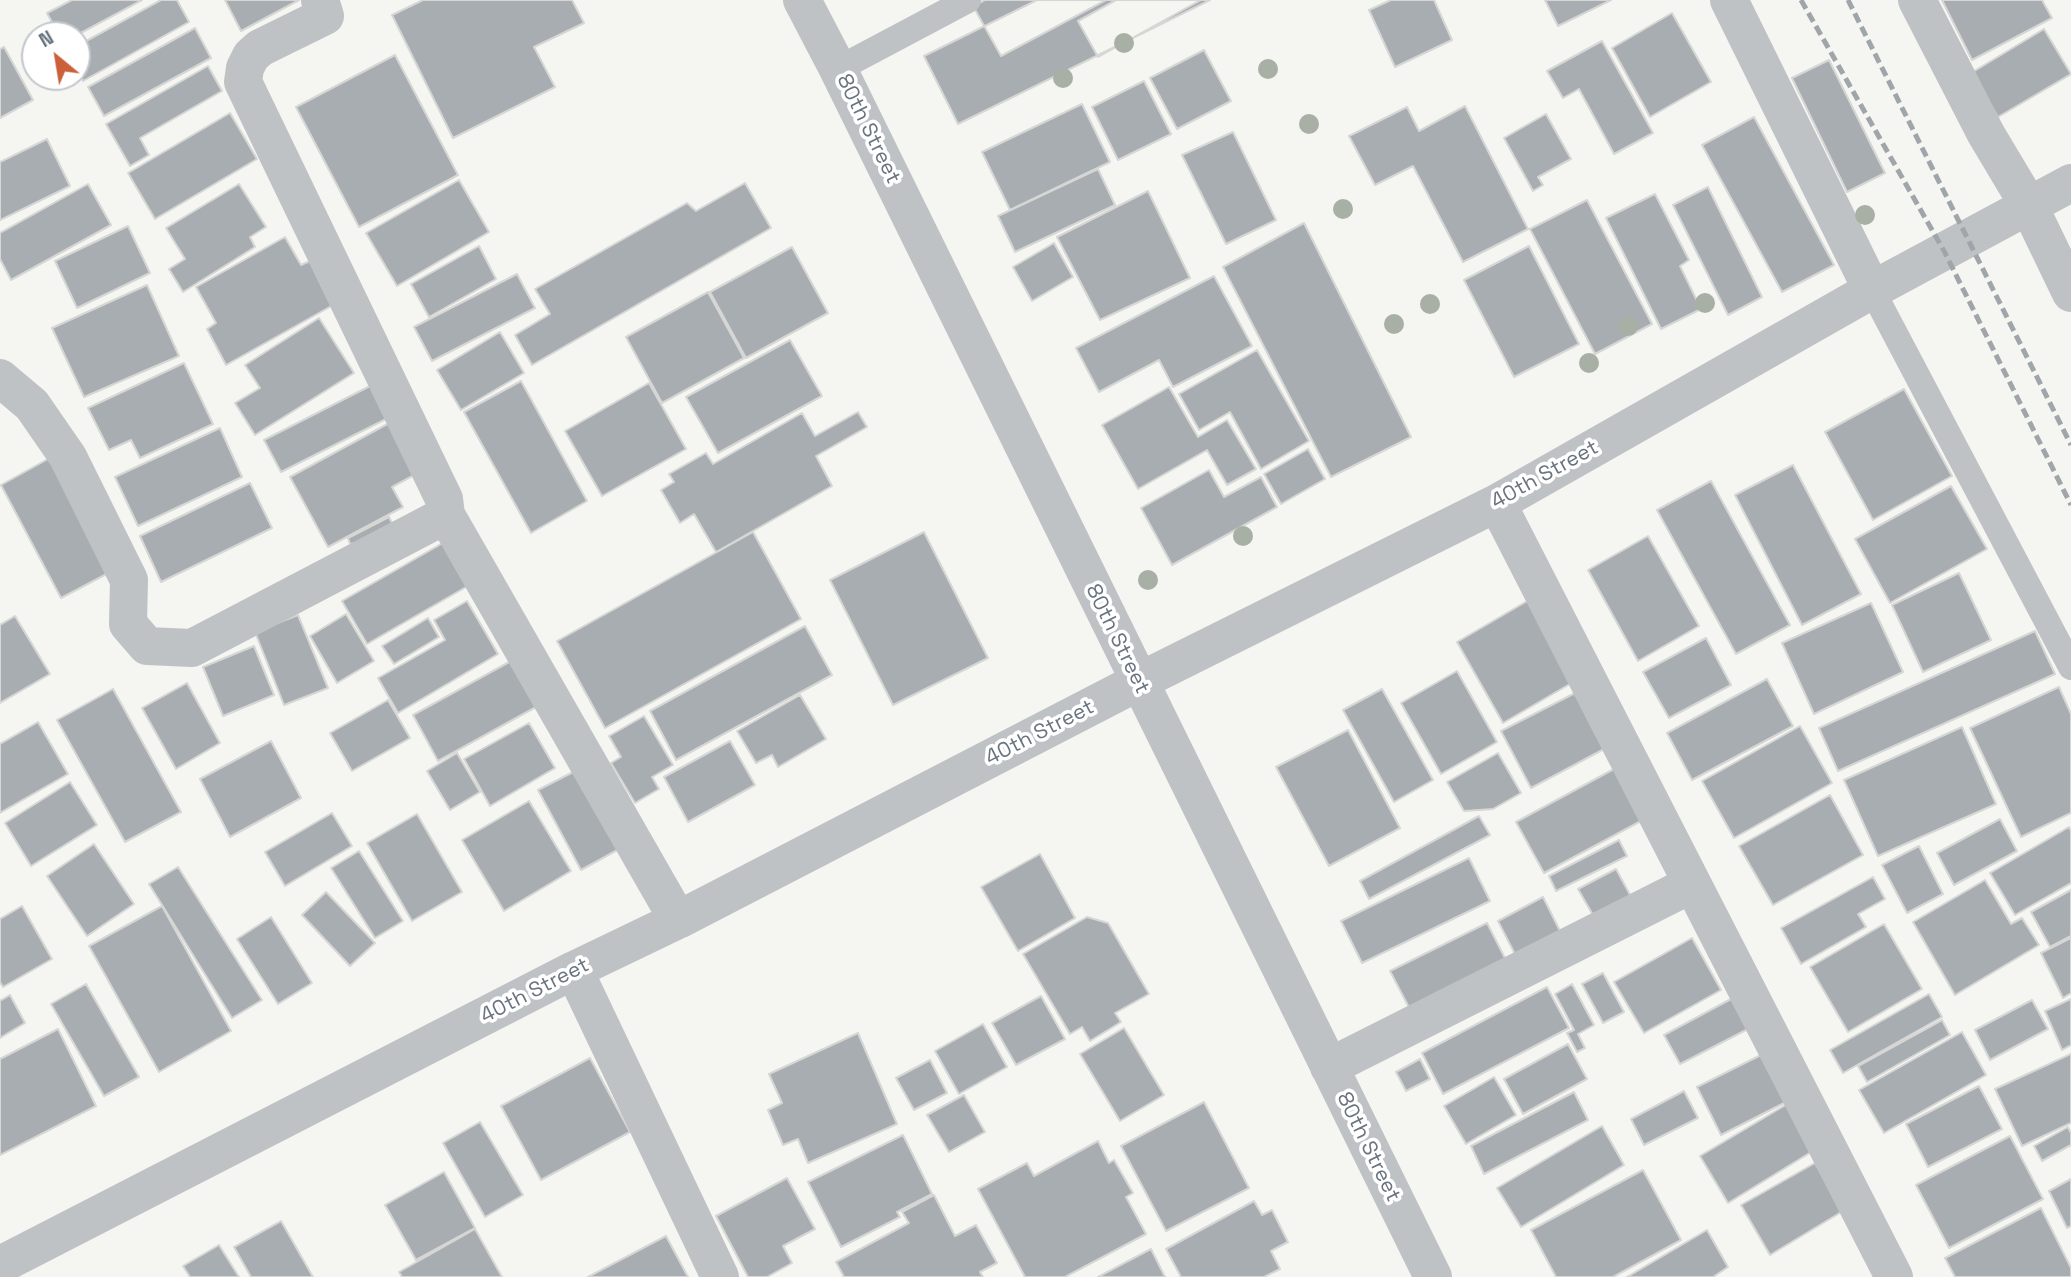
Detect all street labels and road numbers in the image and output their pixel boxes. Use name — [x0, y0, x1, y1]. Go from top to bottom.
street label: 80th Street — [831, 70, 905, 188]
street label: 40th Street — [1487, 435, 1603, 515]
street label: 80th Street — [1080, 580, 1154, 698]
street label: 40th Street — [981, 695, 1099, 771]
street label: 40th Street — [476, 953, 594, 1029]
street label: 80th Street — [1331, 1088, 1405, 1206]

